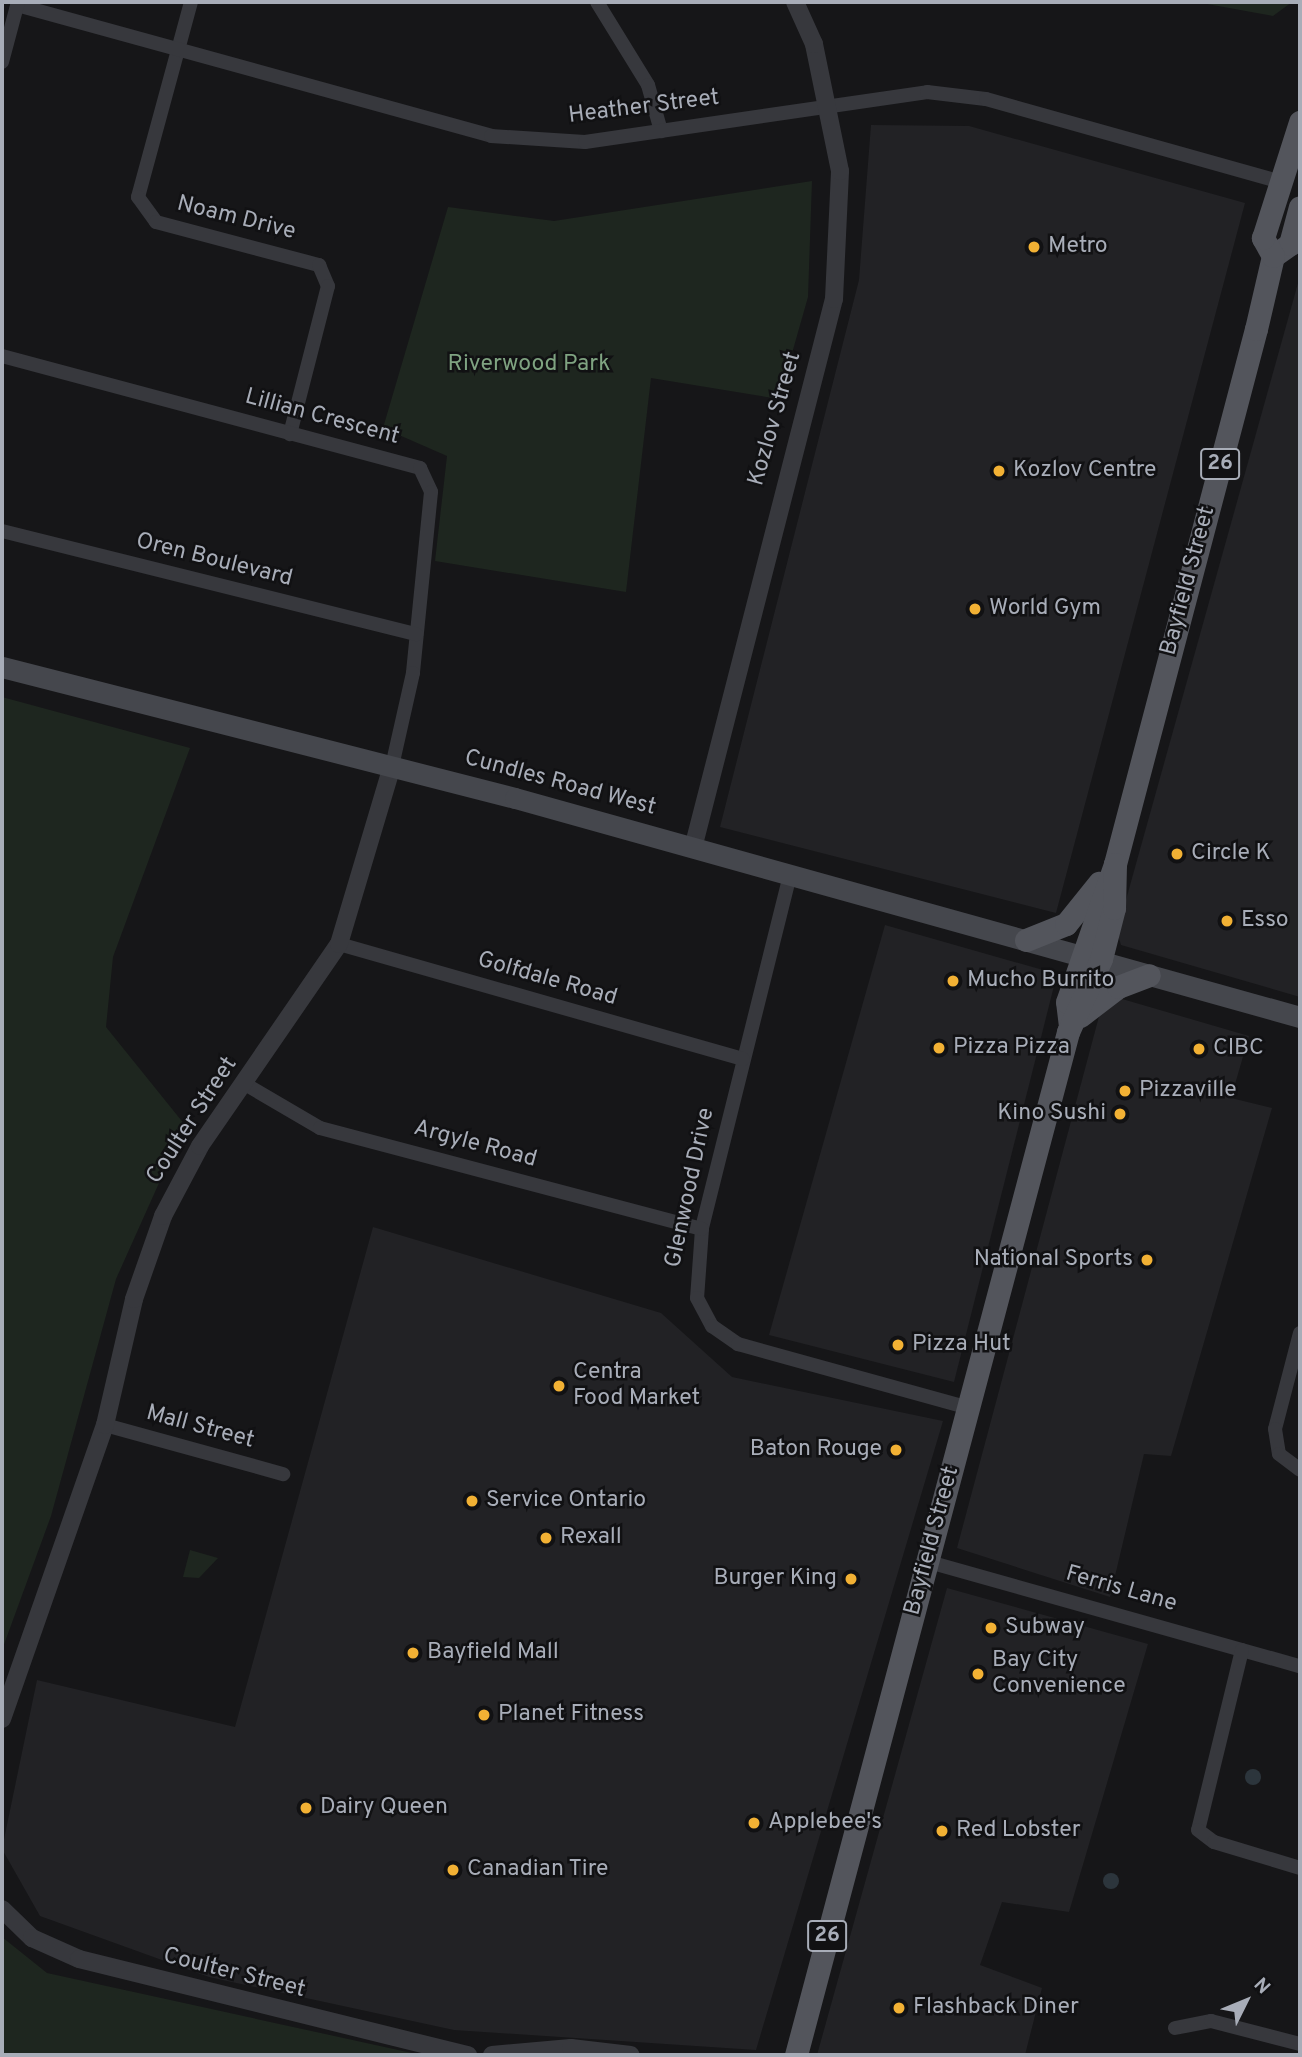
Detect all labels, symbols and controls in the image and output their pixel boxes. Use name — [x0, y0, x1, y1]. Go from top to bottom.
street label: Heather Street — [567, 85, 721, 131]
street label: Noam Drive — [174, 191, 298, 247]
place label: Metro — [1048, 233, 1108, 261]
marker: Metro — [1026, 239, 1042, 255]
street label: Kozlov Street — [744, 349, 808, 489]
park label: Riverwood Park — [448, 351, 610, 379]
street label: Lillian Crescent — [242, 384, 402, 452]
road number: 26 — [1199, 447, 1241, 482]
place label: Kozlov Centre — [1013, 457, 1156, 485]
marker: Kozlov Centre — [991, 463, 1007, 479]
street label: Bayfield Street — [1156, 504, 1222, 658]
street label: Oren Boulevard — [133, 528, 295, 594]
place label: World Gym — [989, 595, 1101, 623]
marker: World Gym — [967, 601, 983, 617]
street label: Cundles Road West — [461, 745, 659, 823]
place label: Circle K — [1191, 840, 1271, 868]
marker: Circle K — [1169, 846, 1185, 862]
place label: Esso — [1241, 907, 1289, 935]
marker: Esso — [1219, 913, 1235, 929]
street label: Golfdale Road — [474, 947, 620, 1013]
place label: Mucho Burrito — [967, 967, 1114, 995]
marker: Mucho Burrito — [945, 973, 961, 989]
place label: Pizza Pizza — [953, 1034, 1070, 1062]
place label: CIBC — [1213, 1035, 1264, 1063]
marker: Pizza Pizza — [931, 1040, 947, 1056]
marker: CIBC — [1191, 1041, 1207, 1057]
street label: Coulter Street — [142, 1052, 244, 1190]
place label: Pizzaville — [1139, 1077, 1237, 1105]
marker: Pizzaville — [1117, 1083, 1133, 1099]
place label: Kino Sushi — [997, 1100, 1106, 1128]
street label: Glenwood Drive — [661, 1106, 721, 1270]
marker: Kino Sushi — [1112, 1106, 1128, 1122]
street label: Argyle Road — [410, 1115, 540, 1175]
place label: National Sports — [974, 1246, 1133, 1274]
marker: National Sports — [1139, 1252, 1155, 1268]
place label: Pizza Hut — [912, 1331, 1011, 1359]
marker: Pizza Hut — [890, 1337, 906, 1353]
place label: Centra Food Market — [573, 1359, 700, 1413]
marker: Centra Food Market — [551, 1378, 567, 1394]
street label: Mall Street — [143, 1400, 257, 1456]
place label: Baton Rouge — [750, 1436, 882, 1464]
marker: Baton Rouge — [888, 1442, 904, 1458]
street label: Bayfield Street — [900, 1464, 966, 1618]
place label: Service Ontario — [486, 1487, 646, 1515]
marker: Service Ontario — [464, 1493, 480, 1509]
place label: Rexall — [560, 1524, 622, 1552]
marker: Rexall — [538, 1530, 554, 1546]
street label: Ferris Lane — [1062, 1561, 1180, 1619]
place label: Burger King — [713, 1565, 837, 1593]
marker: Burger King — [843, 1571, 859, 1587]
place label: Subway — [1005, 1614, 1085, 1642]
marker: Subway — [983, 1620, 999, 1636]
place label: Bayfield Mall — [427, 1639, 559, 1667]
marker: Bayfield Mall — [405, 1645, 421, 1661]
place label: Bay City Convenience — [992, 1647, 1126, 1701]
marker: Bay City Convenience — [970, 1666, 986, 1682]
place label: Planet Fitness — [498, 1701, 644, 1729]
marker: Planet Fitness — [476, 1707, 492, 1723]
place label: Dairy Queen — [320, 1794, 448, 1822]
marker: Dairy Queen — [298, 1800, 314, 1816]
place label: Applebee's — [768, 1809, 882, 1837]
marker: Applebee's — [746, 1815, 762, 1831]
place label: Red Lobster — [956, 1817, 1081, 1845]
marker: Red Lobster — [934, 1823, 950, 1839]
place label: Canadian Tire — [467, 1856, 609, 1884]
marker: Canadian Tire — [445, 1862, 461, 1878]
road number: 26 — [806, 1918, 848, 1954]
street label: Coulter Street — [160, 1943, 308, 2005]
north arrow — [1211, 1966, 1281, 2036]
text: N — [1248, 1974, 1275, 2000]
place label: Flashback Diner — [913, 1994, 1079, 2022]
marker: Flashback Diner — [891, 2000, 907, 2016]

